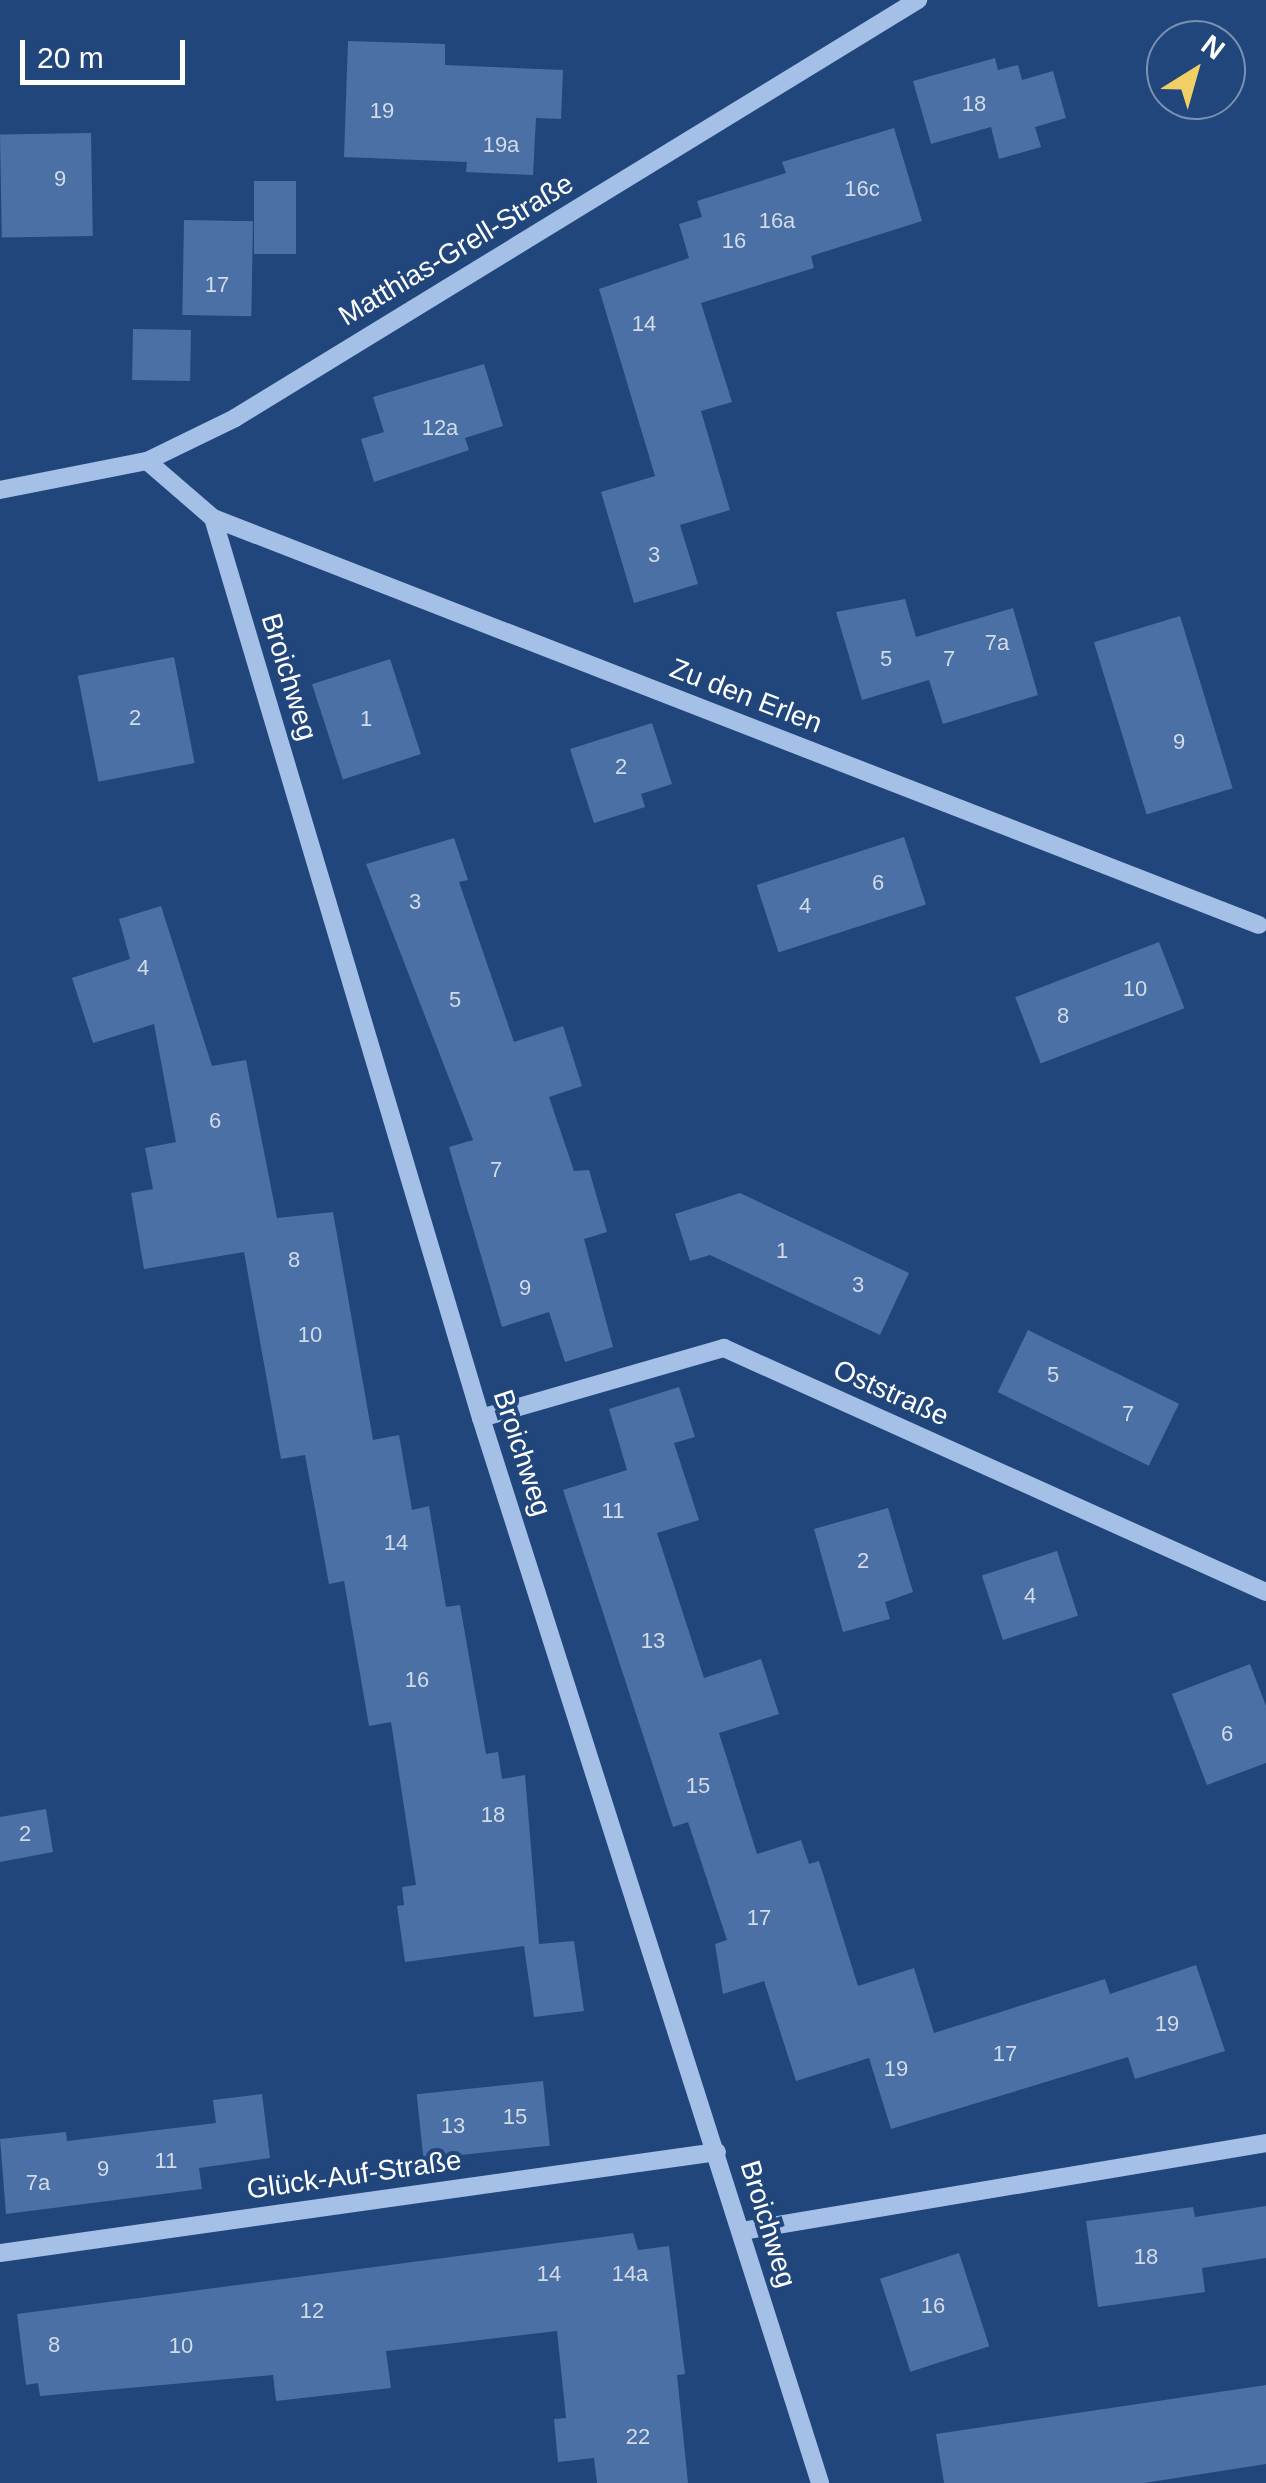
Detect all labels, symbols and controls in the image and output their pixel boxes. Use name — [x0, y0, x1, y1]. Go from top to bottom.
scale bar — [25, 20, 190, 82]
north arrow — [1146, 20, 1246, 120]
text: N — [1196, 29, 1231, 66]
text: 20 m — [37, 41, 104, 74]
house number: 18 — [962, 91, 986, 117]
house number: 19 — [370, 98, 394, 124]
house number: 19a — [483, 132, 519, 158]
house number: 9 — [54, 166, 66, 192]
street label: Matthias-Grell-Straße — [333, 167, 579, 333]
house number: 16c — [844, 176, 880, 202]
house number: 16a — [759, 208, 795, 234]
house number: 16 — [722, 228, 746, 254]
house number: 17 — [205, 272, 229, 298]
house number: 14 — [632, 311, 656, 337]
house number: 12a — [422, 415, 458, 441]
house number: 3 — [648, 542, 660, 568]
street label: Broichweg — [254, 610, 324, 744]
house number: 7a — [985, 630, 1009, 656]
house number: 5 — [880, 646, 892, 672]
house number: 7 — [943, 646, 955, 672]
street label: Zu den Erlen — [665, 652, 827, 740]
house number: 2 — [129, 705, 141, 731]
house number: 1 — [360, 706, 372, 732]
house number: 9 — [1173, 729, 1185, 755]
house number: 2 — [615, 754, 627, 780]
house number: 6 — [872, 870, 884, 896]
house number: 3 — [409, 889, 421, 915]
house number: 4 — [799, 893, 811, 919]
house number: 4 — [137, 955, 149, 981]
house number: 10 — [1123, 976, 1147, 1002]
house number: 5 — [449, 987, 461, 1013]
house number: 8 — [1057, 1003, 1069, 1029]
house number: 6 — [209, 1108, 221, 1134]
house number: 7 — [490, 1157, 502, 1183]
house number: 1 — [776, 1238, 788, 1264]
house number: 8 — [288, 1247, 300, 1273]
house number: 3 — [852, 1272, 864, 1298]
house number: 9 — [519, 1275, 531, 1301]
house number: 10 — [298, 1322, 322, 1348]
street label: Oststraße — [828, 1353, 954, 1433]
house number: 5 — [1047, 1362, 1059, 1388]
street label: Broichweg — [486, 1386, 558, 1520]
house number: 7 — [1122, 1401, 1134, 1427]
house number: 11 — [602, 1498, 624, 1524]
house number: 14 — [384, 1530, 408, 1556]
house number: 2 — [857, 1548, 869, 1574]
house number: 4 — [1024, 1583, 1036, 1609]
house number: 13 — [641, 1628, 665, 1654]
house number: 16 — [405, 1667, 429, 1693]
house number: 6 — [1221, 1721, 1233, 1747]
house number: 15 — [686, 1773, 710, 1799]
house number: 18 — [481, 1802, 505, 1828]
house number: 2 — [19, 1821, 31, 1847]
house number: 17 — [747, 1905, 771, 1931]
house number: 19 — [1155, 2011, 1179, 2037]
house number: 17 — [993, 2041, 1017, 2067]
house number: 19 — [884, 2056, 908, 2082]
house number: 15 — [503, 2104, 527, 2130]
house number: 13 — [441, 2113, 465, 2139]
street label: Glück-Auf-Straße — [245, 2143, 463, 2207]
house number: 11 — [155, 2148, 177, 2174]
house number: 9 — [97, 2156, 109, 2182]
street label: Broichweg — [733, 2157, 803, 2291]
house number: 7a — [26, 2170, 50, 2196]
house number: 18 — [1134, 2244, 1158, 2270]
house number: 14 — [537, 2261, 561, 2287]
house number: 14a — [612, 2261, 648, 2287]
house number: 16 — [921, 2293, 945, 2319]
house number: 12 — [300, 2298, 324, 2324]
house number: 8 — [48, 2332, 60, 2358]
house number: 10 — [169, 2333, 193, 2359]
house number: 22 — [626, 2424, 650, 2450]

